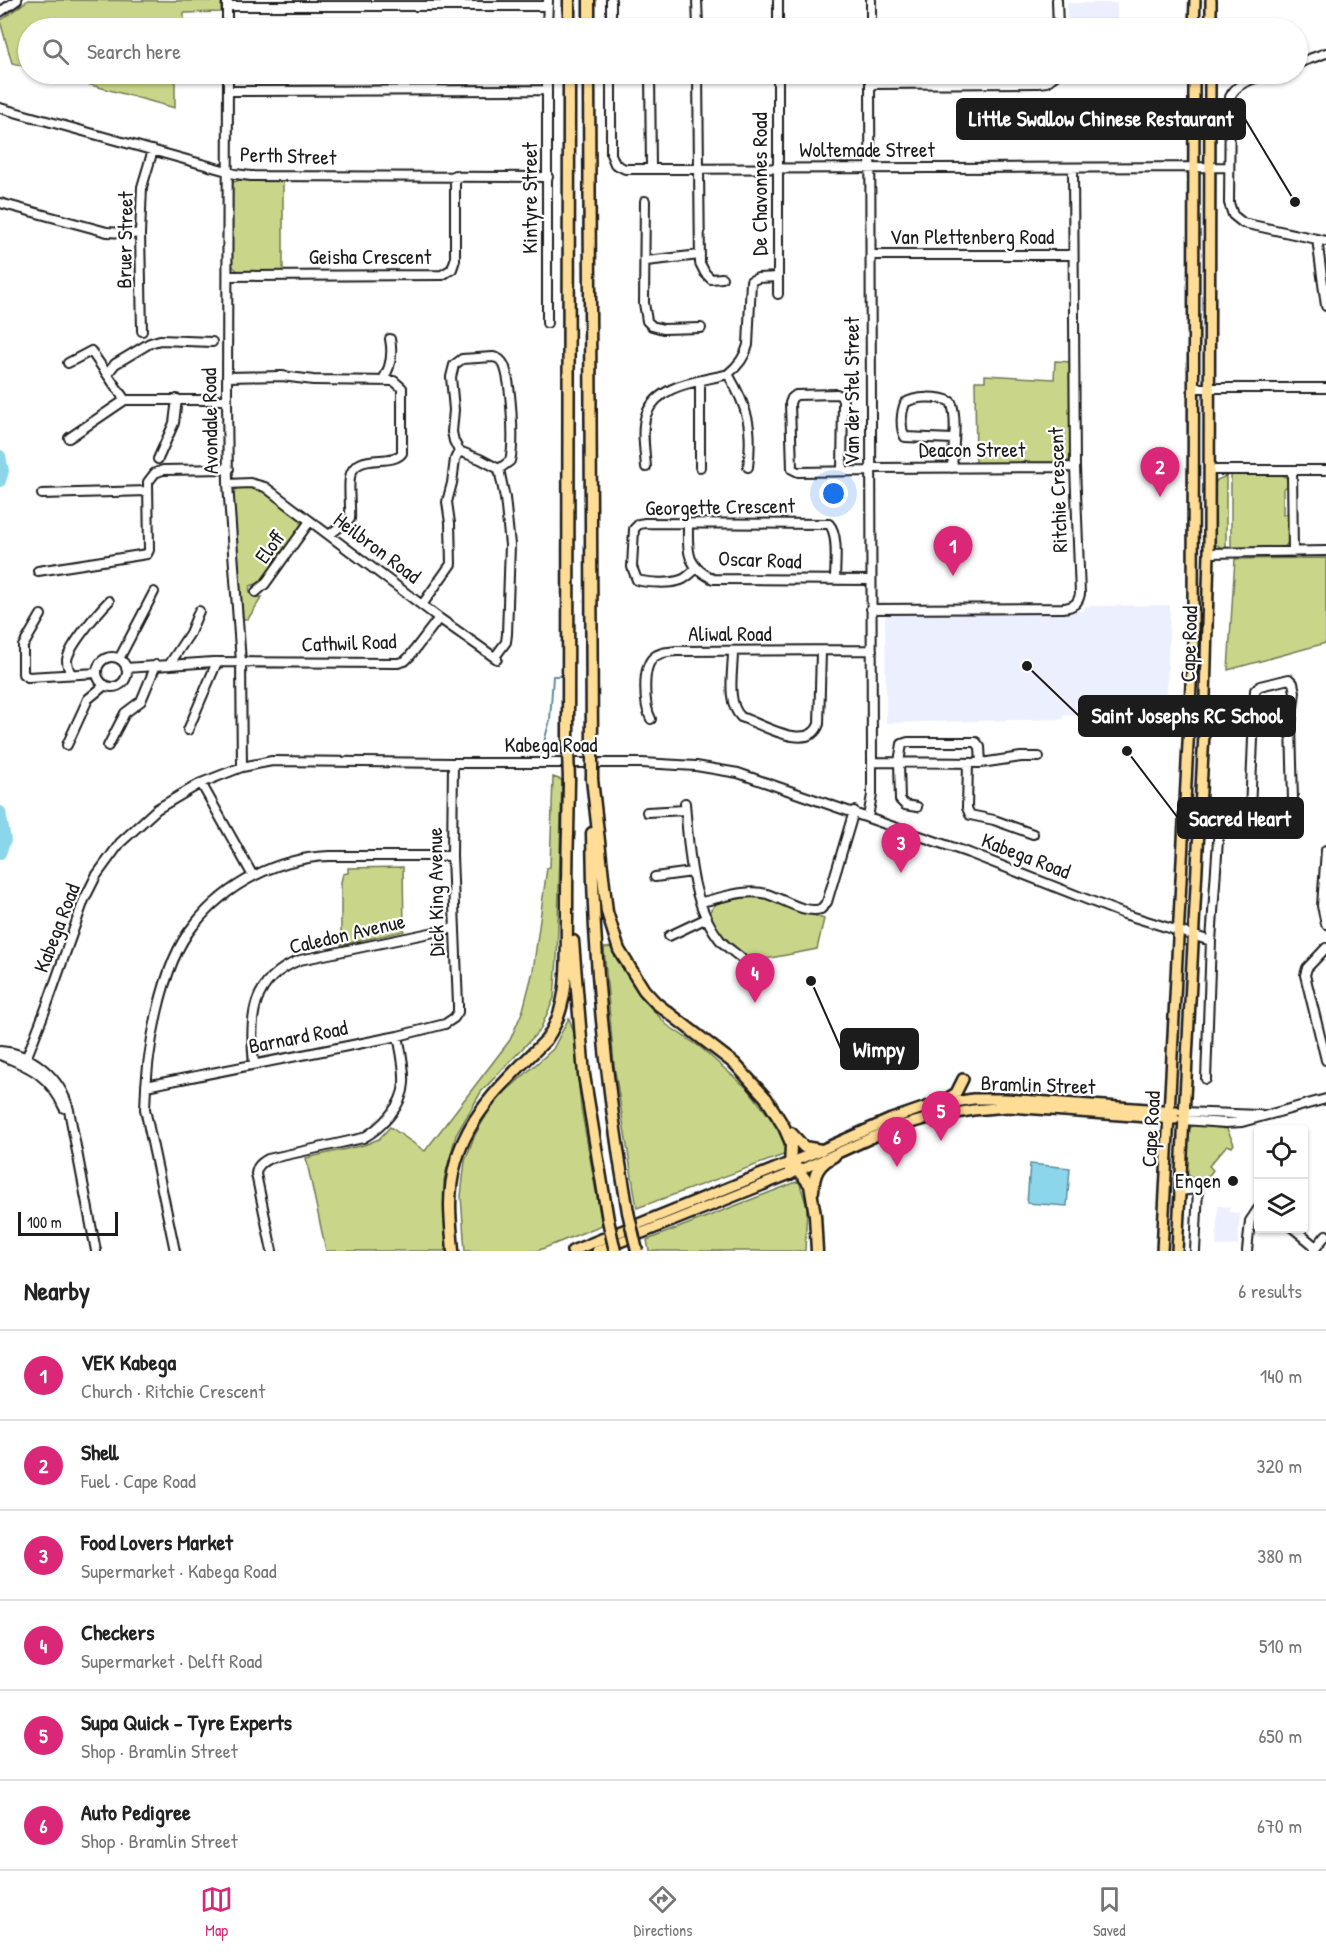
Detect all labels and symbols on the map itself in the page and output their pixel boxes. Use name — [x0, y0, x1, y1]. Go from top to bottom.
callout: Little Swallow Chinese Restaurant — [957, 99, 1245, 139]
text: Little Swallow Chinese Restaurant — [969, 103, 1235, 133]
street label: De Chavonnes Road — [745, 112, 774, 256]
street label: Woltemade Street — [799, 135, 935, 164]
street label: Perth Street — [239, 139, 337, 172]
street label: Kintyre Street — [515, 142, 544, 254]
street label: Bruer Street — [109, 190, 140, 289]
street label: Van Plettenberg Road — [890, 222, 1054, 251]
street label: Geisha Crescent — [309, 242, 432, 271]
street label: Van der Stel Street — [837, 316, 866, 465]
street label: Avondale Road — [194, 368, 225, 474]
street label: Ritchie Crescent — [1041, 426, 1074, 553]
street label: Deacon Street — [919, 435, 1026, 464]
pin: 2 — [1140, 448, 1180, 497]
your location — [819, 479, 848, 508]
street label: Georgette Crescent — [645, 491, 796, 522]
street label: Heilbron Road — [328, 505, 427, 590]
street label: Eloff — [248, 524, 291, 569]
pin: 1 — [934, 526, 972, 576]
street label: Oscar Road — [718, 544, 802, 575]
street label: Cape Road — [1173, 605, 1204, 683]
street label: Aliwal Road — [688, 619, 772, 648]
street label: Cathwil Road — [301, 626, 397, 659]
callout: Saint Josephs RC School — [1079, 696, 1295, 736]
text: Saint Josephs RC School — [1091, 700, 1284, 731]
street label: Kabega Road — [504, 730, 598, 759]
callout: Sacred Heart — [1178, 798, 1303, 838]
text: Sacred Heart — [1189, 803, 1292, 833]
pin: 3 — [882, 824, 920, 873]
street label: Kabega Road — [978, 825, 1075, 886]
street label: Dick King Avenue — [420, 827, 451, 957]
street label: Kabega Road — [26, 879, 87, 976]
street label: Caledon Avenue — [286, 906, 408, 961]
pin: 4 — [736, 954, 774, 1003]
street label: Barnard Road — [246, 1013, 350, 1060]
callout: Wimpy — [841, 1029, 918, 1069]
text: Wimpy — [853, 1034, 906, 1065]
street label: Bramlin Street — [980, 1068, 1097, 1101]
street label: Cape Road — [1134, 1090, 1167, 1168]
pin: 5 — [922, 1092, 960, 1141]
pin: 6 — [878, 1118, 916, 1167]
place label: Engen — [1175, 1166, 1221, 1195]
marker: Engen — [1226, 1174, 1240, 1188]
scale bar — [18, 1209, 118, 1236]

